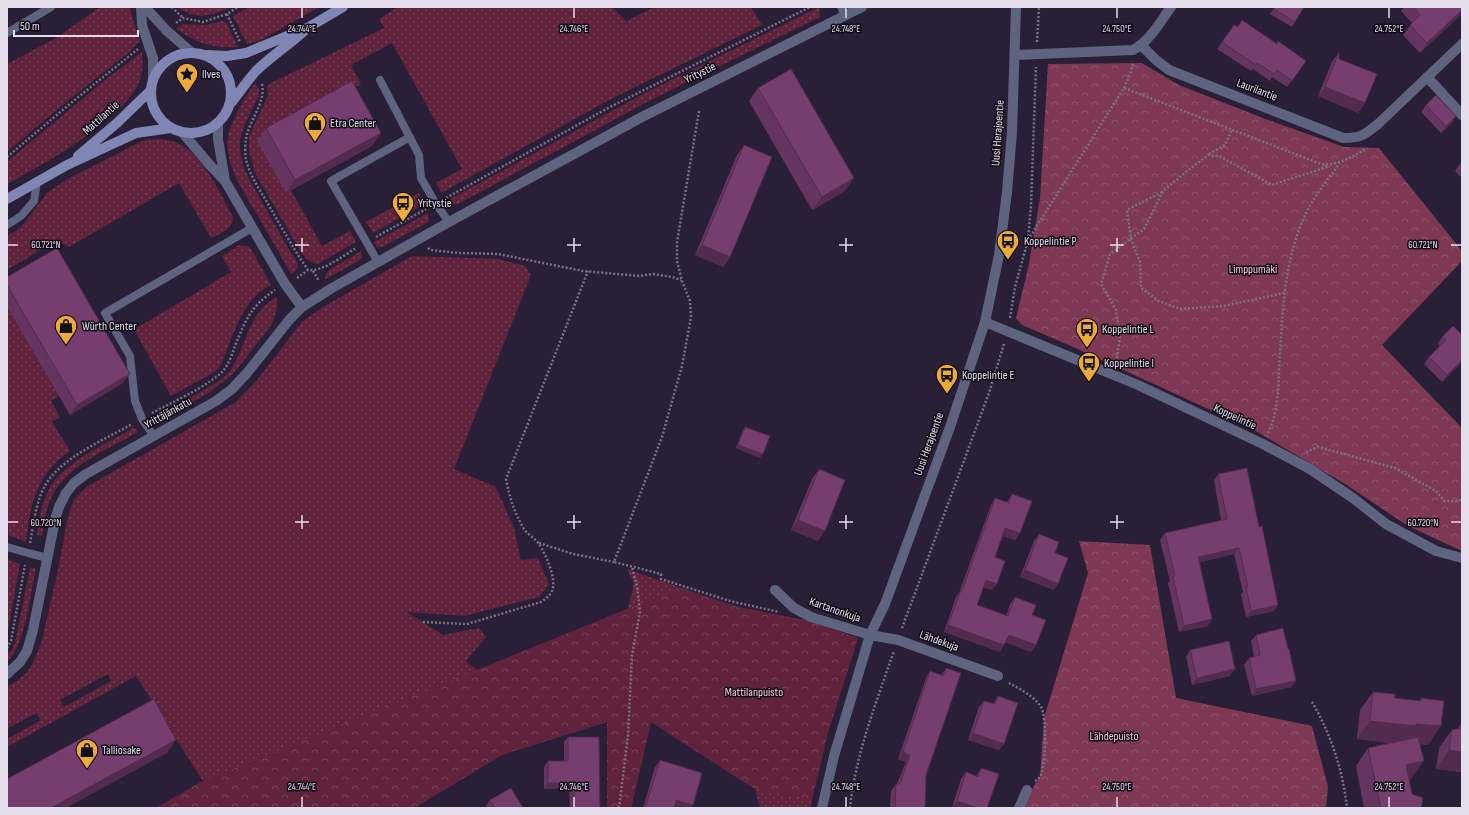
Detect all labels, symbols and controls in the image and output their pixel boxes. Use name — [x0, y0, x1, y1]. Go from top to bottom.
scale bar — [14, 12, 138, 38]
text: 50 m — [20, 19, 40, 34]
text: 24.744°E — [288, 23, 316, 35]
text: 24.746°E — [560, 23, 588, 35]
text: 24.748°E — [832, 23, 860, 35]
text: 24.750°E — [1102, 23, 1132, 35]
text: 24.752°E — [1374, 23, 1404, 35]
street label: Yritystie — [682, 59, 719, 87]
place icon: Ilves — [174, 61, 200, 94]
place label: Ilves — [202, 67, 220, 82]
street label: Laurilantie — [1234, 75, 1280, 105]
street label: Mattilantie — [80, 98, 123, 138]
street label: Uusi Herajoentie — [988, 99, 1008, 166]
shop icon: Etra Center — [302, 110, 328, 143]
place label: Etra Center — [330, 116, 377, 131]
bus stop icon: Yritystie — [390, 190, 416, 223]
place label: Yritystie — [418, 196, 452, 211]
bus stop icon: Koppelintie P — [995, 228, 1021, 261]
place label: Koppelintie P — [1024, 234, 1077, 249]
text: 60.721°N — [31, 239, 61, 251]
text: 60.721°N — [1408, 239, 1438, 251]
park label: Limppumäki — [1229, 262, 1277, 277]
shop icon: Würth Center — [53, 313, 79, 346]
bus stop icon: Koppelintie L — [1074, 316, 1100, 349]
place label: Würth Center — [82, 319, 137, 334]
place label: Koppelintie L — [1102, 322, 1155, 337]
bus stop icon: Koppelintie I — [1076, 350, 1102, 383]
place label: Koppelintie I — [1104, 356, 1154, 371]
bus stop icon: Koppelintie E — [934, 362, 960, 395]
place label: Koppelintie E — [962, 368, 1015, 383]
street label: Yrittäjänkatu — [142, 394, 194, 432]
street label: Koppelintie — [1211, 401, 1259, 434]
street label: Uusi Herajoentie — [911, 410, 947, 478]
text: 60.720°N — [31, 517, 61, 529]
text: 60.720°N — [1408, 517, 1438, 529]
street label: Kartanonkuja — [807, 594, 863, 626]
street label: Lähdekuja — [917, 627, 961, 655]
park label: Mattilanpuisto — [725, 685, 783, 700]
park label: Lähdepuisto — [1089, 729, 1139, 744]
shop icon: Talliosake — [74, 737, 100, 770]
place label: Talliosake — [102, 743, 141, 758]
text: 24.744°E — [288, 781, 316, 793]
text: 24.746°E — [560, 781, 588, 793]
text: 24.748°E — [832, 781, 860, 793]
text: 24.750°E — [1102, 781, 1132, 793]
text: 24.752°E — [1374, 781, 1404, 793]

